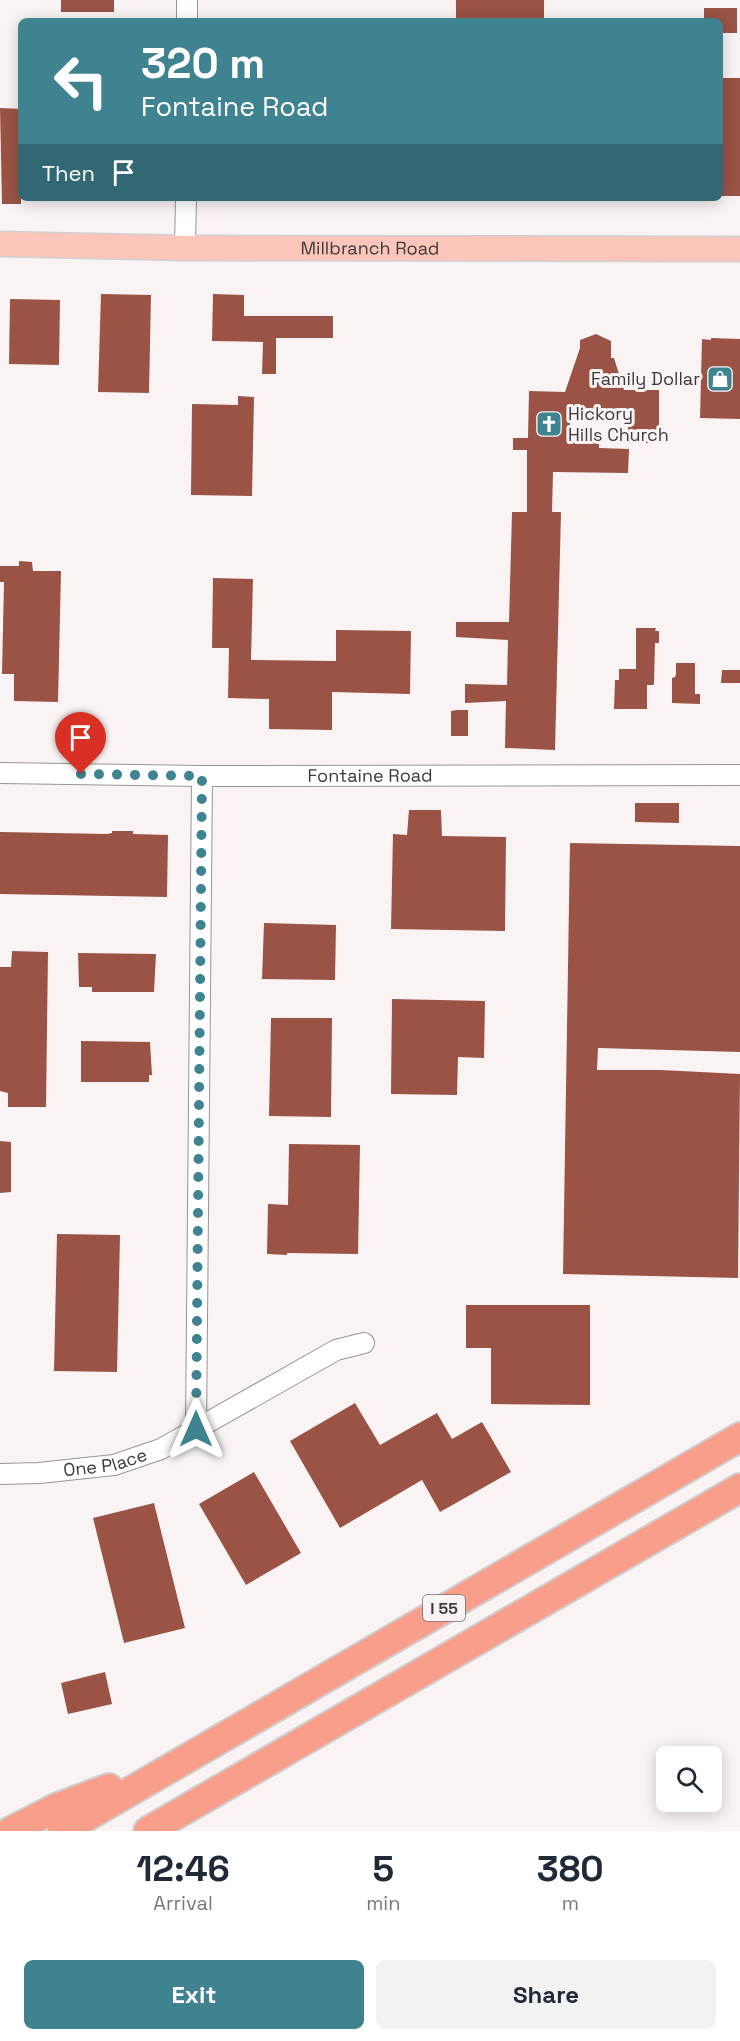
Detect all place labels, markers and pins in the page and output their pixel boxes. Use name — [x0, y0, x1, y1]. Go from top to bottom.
shop icon: Family Dollar — [705, 364, 735, 394]
place label: Family Dollar — [591, 367, 700, 390]
place label: Hickory Hills Church — [568, 402, 669, 446]
church icon: Hickory Hills Church — [534, 409, 564, 439]
pin — [55, 712, 106, 774]

